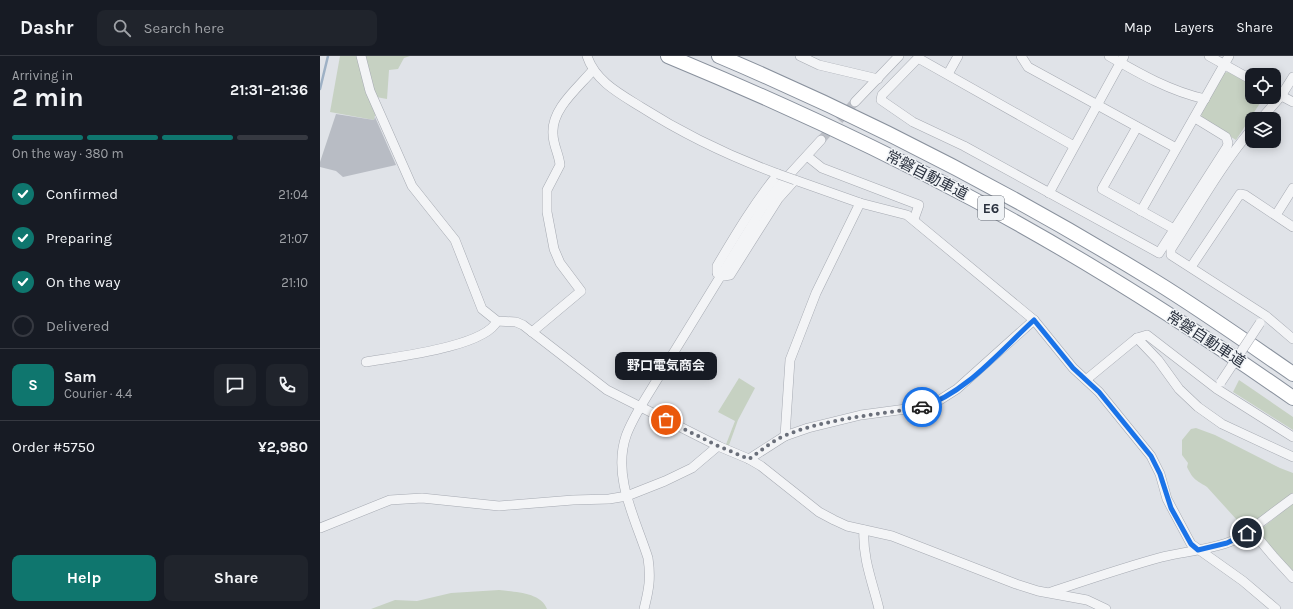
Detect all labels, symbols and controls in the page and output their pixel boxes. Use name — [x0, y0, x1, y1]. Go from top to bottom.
search box — [97, 10, 377, 46]
text: Dashr — [20, 17, 73, 39]
icon: search — [111, 17, 133, 39]
text: Search here — [143, 19, 224, 37]
text: Map — [1124, 19, 1152, 36]
text: Layers — [1174, 19, 1214, 36]
text: Share — [1236, 19, 1273, 36]
text: Arriving in — [12, 68, 73, 83]
map controls — [1245, 68, 1281, 148]
button: locate — [1245, 68, 1281, 104]
text: 21:31–21:36 — [230, 81, 308, 99]
text: 2 min — [12, 82, 84, 113]
button: layers — [1245, 112, 1281, 148]
text: On the way · 380 m — [12, 146, 124, 161]
street label: 常磐自動車道 — [883, 147, 971, 203]
icon: check — [12, 183, 34, 205]
text: Confirmed — [46, 185, 118, 203]
text: 21:04 — [278, 187, 308, 202]
road number: E6 — [978, 196, 1004, 220]
icon: check — [12, 227, 34, 249]
text: Preparing — [46, 229, 112, 247]
text: 21:07 — [279, 231, 308, 246]
icon: check — [12, 271, 34, 293]
text: On the way — [46, 273, 120, 291]
text: 21:10 — [281, 275, 308, 290]
street label: 常磐自動車道 — [1163, 307, 1249, 371]
text: Delivered — [46, 317, 110, 335]
callout: 野口電気商会 — [615, 352, 717, 380]
text: 野口電気商会 — [627, 358, 705, 373]
button: chat — [214, 364, 256, 406]
button: phone — [266, 364, 308, 406]
text: Sam — [64, 368, 97, 386]
text: S — [28, 376, 38, 394]
text: Courier · 4.4 — [64, 386, 132, 401]
courier — [902, 387, 942, 427]
icon: car — [911, 396, 933, 418]
pin — [649, 403, 683, 437]
icon: bag — [655, 409, 677, 431]
text: Order #5750 — [12, 438, 95, 456]
text: ¥2,980 — [258, 438, 308, 456]
pin — [1230, 516, 1264, 550]
icon: home — [1236, 522, 1258, 544]
button: Help — [12, 555, 156, 601]
button: Share — [164, 555, 308, 601]

